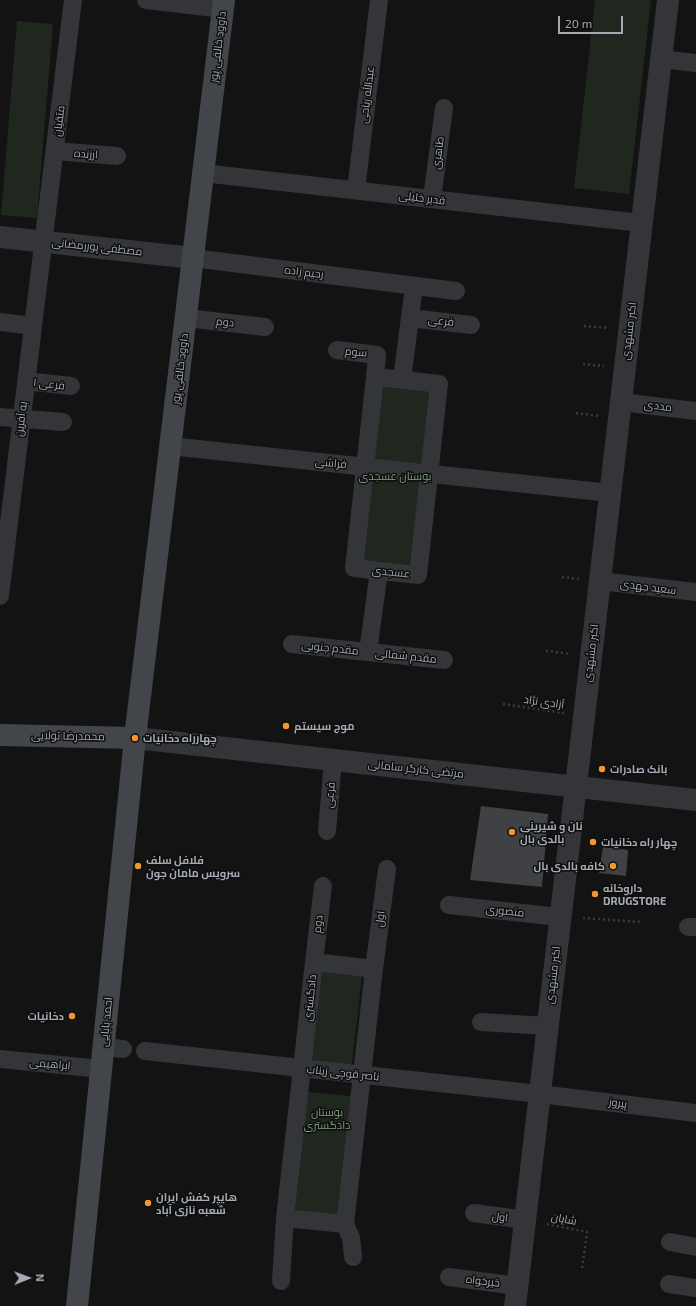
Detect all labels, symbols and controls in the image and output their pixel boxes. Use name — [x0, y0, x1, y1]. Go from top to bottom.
scale bar — [560, 8, 625, 34]
street label: داوود خالقی پور — [207, 11, 229, 83]
text: 20 m — [565, 16, 592, 30]
street label: عبدالله ریاحی — [357, 66, 377, 124]
street label: متقیان — [51, 105, 67, 137]
street label: طاهری — [429, 136, 447, 170]
street label: ارزنده — [74, 147, 98, 161]
street label: قدیر خلیلی — [398, 189, 446, 207]
street label: مصطفی پوررمضانی — [51, 236, 143, 258]
street label: رحیم زاده — [284, 263, 324, 281]
street label: اکبر مشهدی — [619, 301, 639, 361]
street label: فرعی — [427, 313, 455, 329]
street label: دوم — [215, 314, 235, 330]
street label: داوود خالقی پور — [169, 333, 191, 405]
street label: سوم — [344, 344, 368, 360]
street label: فرعی ۱ — [32, 375, 66, 393]
street label: مددی — [643, 398, 673, 414]
street label: به آفرین — [12, 401, 30, 437]
street label: فراشی — [315, 455, 347, 471]
park label: بوستان عسجدی — [359, 469, 431, 483]
street label: عسجدی — [371, 563, 411, 581]
street label: سعید جهدی — [619, 577, 677, 597]
street label: اکبر مشهدی — [581, 623, 601, 683]
street label: مقدم جنوبی — [301, 638, 359, 658]
street label: مقدم شمالی — [375, 646, 437, 666]
street label: آزادی نژاد — [523, 693, 565, 711]
place label: موج سیستم — [294, 719, 354, 733]
marker: موج سیستم — [281, 721, 291, 731]
street label: محمدرضا تولایی — [31, 729, 105, 743]
place label: چهارراه دخانیات — [143, 731, 217, 745]
marker: چهارراه دخانیات — [130, 733, 140, 743]
street label: مرتضی کارگر سامانی — [367, 757, 465, 781]
place label: بانک صادرات — [610, 762, 668, 776]
marker: بانک صادرات — [597, 764, 607, 774]
street label: فرعی — [322, 781, 338, 809]
place label: نان و شیرینی بالدی بال — [520, 819, 583, 845]
marker: نان و شیرینی بالدی بال — [507, 827, 517, 837]
place label: چهار راه دخانیات — [601, 835, 677, 849]
marker: چهار راه دخانیات — [588, 837, 598, 847]
place label: فلافل سلف سرویس مامان جون — [146, 853, 240, 879]
place label: کافه بالدی بال — [534, 859, 605, 873]
marker: فلافل سلف سرویس مامان جون — [133, 861, 143, 871]
marker: کافه بالدی بال — [608, 861, 618, 871]
place label: داروخانه DRUGSTORE — [603, 881, 666, 907]
marker: داروخانه DRUGSTORE — [590, 889, 600, 899]
street label: منصوری — [485, 902, 525, 920]
street label: اول — [372, 910, 388, 928]
street label: دوم — [310, 914, 326, 934]
street label: اکبر مشهدی — [543, 945, 563, 1005]
street label: دادگستری — [301, 974, 319, 1022]
street label: احمد بابایی — [97, 997, 115, 1047]
place label: دخانیات — [28, 1009, 64, 1023]
marker: دخانیات — [67, 1011, 77, 1021]
street label: ابراهیمی — [29, 1056, 71, 1072]
street label: ناصر قوچی زیناب — [306, 1063, 380, 1083]
street label: پیروز — [608, 1095, 628, 1111]
park label: بوستان دادگستری — [304, 1105, 350, 1131]
place label: هایپر کفش ایران شعبه نازی آباد — [156, 1190, 237, 1216]
marker: هایپر کفش ایران شعبه نازی آباد — [143, 1198, 153, 1208]
street label: اول — [491, 1209, 509, 1225]
street label: شایان — [550, 1210, 578, 1228]
north arrow — [8, 1258, 48, 1298]
street label: خیرخواه — [465, 1272, 501, 1290]
text: N — [34, 1274, 47, 1282]

